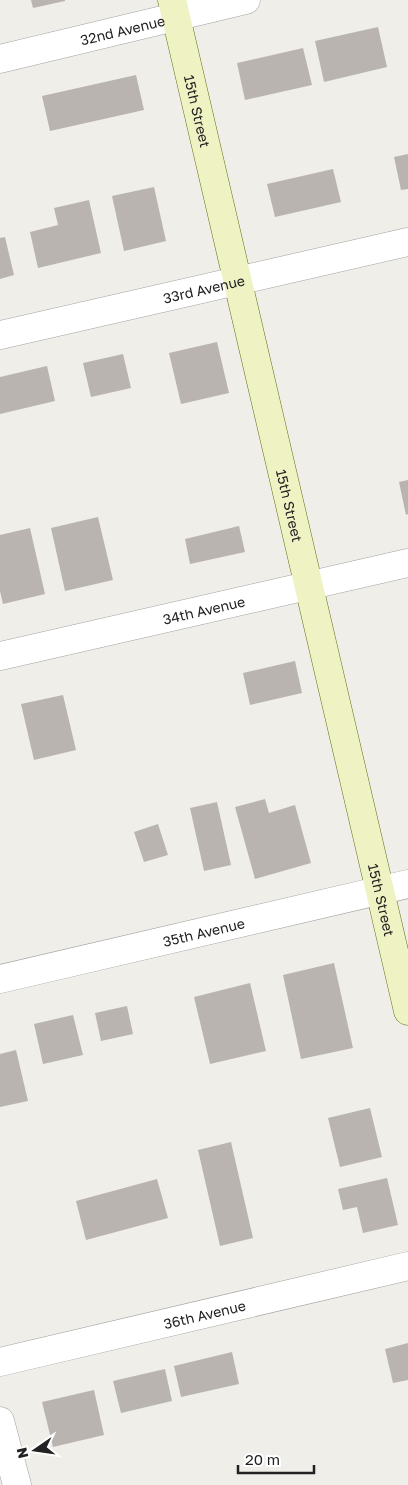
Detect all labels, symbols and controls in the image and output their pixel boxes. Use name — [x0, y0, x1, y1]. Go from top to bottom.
street label: 32nd Avenue — [78, 11, 167, 48]
street label: 15th Street — [181, 73, 215, 149]
street label: 33rd Avenue — [161, 271, 246, 306]
street label: 15th Street — [273, 467, 307, 543]
street label: 34th Avenue — [161, 592, 247, 627]
street label: 15th Street — [365, 862, 399, 938]
street label: 35th Avenue — [161, 914, 246, 949]
street label: 36th Avenue — [162, 1296, 247, 1332]
north arrow — [10, 1425, 60, 1475]
scale bar — [238, 1442, 314, 1474]
text: N — [12, 1446, 31, 1460]
text: 20 m — [245, 1450, 280, 1468]

